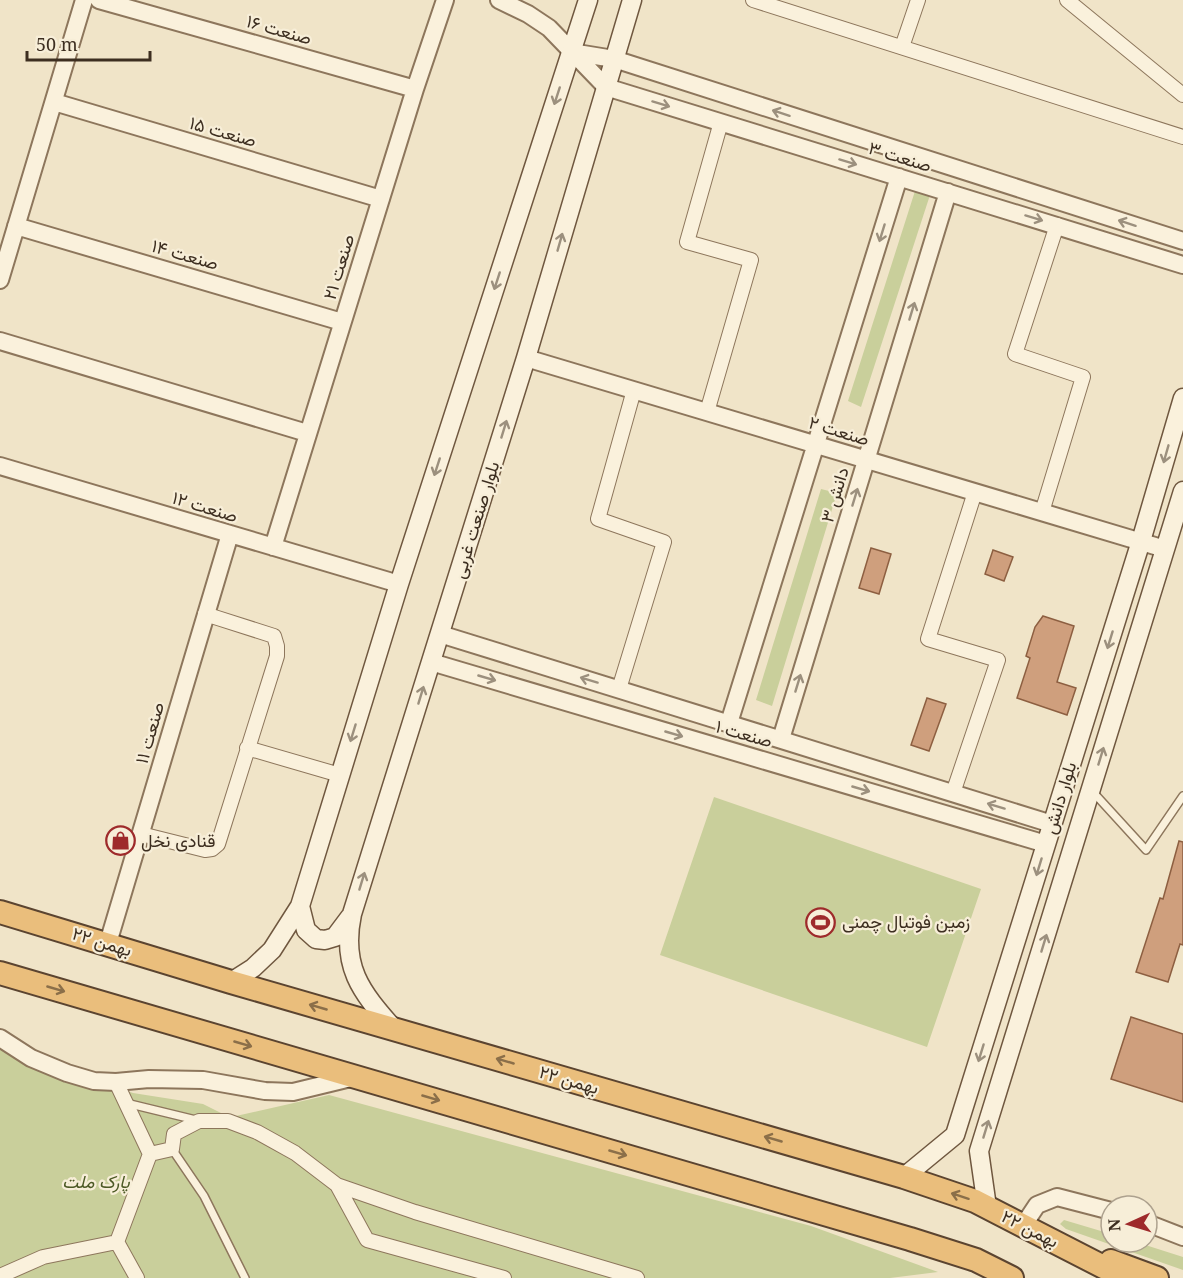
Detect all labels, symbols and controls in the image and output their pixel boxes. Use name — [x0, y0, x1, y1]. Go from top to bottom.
street label: صنعت ۱۶ — [244, 8, 315, 50]
scale bar — [27, 24, 150, 62]
text: 50 m — [36, 32, 78, 56]
one-way arrow — [551, 86, 562, 105]
one-way arrow — [652, 99, 671, 110]
one-way arrow — [772, 107, 791, 118]
street label: صنعت ۱۵ — [187, 110, 260, 152]
street label: صنعت ۳ — [866, 135, 935, 177]
one-way arrow — [838, 157, 857, 168]
one-way arrow — [1024, 213, 1043, 224]
one-way arrow — [1118, 217, 1137, 228]
one-way arrow — [876, 223, 887, 242]
street label: صنعت ۲۱ — [317, 231, 359, 302]
street label: صنعت ۱۴ — [149, 233, 221, 275]
one-way arrow — [555, 233, 566, 252]
one-way arrow — [491, 271, 502, 290]
one-way arrow — [907, 301, 918, 320]
street label: صنعت ۲ — [806, 409, 873, 451]
one-way arrow — [499, 420, 510, 439]
one-way arrow — [1160, 444, 1172, 463]
one-way arrow — [431, 457, 442, 476]
street label: بلوار صنعت غربی — [446, 458, 504, 581]
street label: دانش ۳ — [814, 464, 854, 525]
street label: صنعت ۱۲ — [170, 485, 241, 527]
one-way arrow — [850, 488, 861, 507]
one-way arrow — [1104, 630, 1115, 649]
one-way arrow — [478, 673, 497, 684]
one-way arrow — [580, 674, 599, 685]
one-way arrow — [793, 674, 804, 693]
one-way arrow — [416, 686, 427, 705]
street label: صنعت ۱۱ — [129, 699, 169, 766]
street label: صنعت ۱ — [713, 714, 775, 753]
one-way arrow — [347, 723, 358, 742]
one-way arrow — [665, 729, 684, 740]
one-way arrow — [1096, 747, 1107, 766]
street label: بلوار دانش — [1037, 759, 1081, 837]
one-way arrow — [852, 784, 871, 795]
one-way arrow — [987, 800, 1006, 811]
shop icon: قنادی نخل — [104, 825, 136, 857]
place label: قنادی نخل — [141, 828, 215, 852]
one-way arrow — [1033, 857, 1044, 876]
one-way arrow — [358, 872, 369, 891]
sports icon: زمین فوتبال چمنی — [805, 906, 837, 938]
place label: زمین فوتبال چمنی — [842, 909, 970, 934]
street label: ۲۲ بهمن — [70, 921, 135, 961]
one-way arrow — [1039, 934, 1050, 953]
one-way arrow — [46, 984, 65, 995]
one-way arrow — [309, 1001, 328, 1012]
one-way arrow — [233, 1039, 252, 1050]
one-way arrow — [975, 1043, 986, 1062]
one-way arrow — [496, 1055, 515, 1066]
street label: ۲۲ بهمن — [537, 1059, 602, 1099]
one-way arrow — [421, 1093, 440, 1104]
one-way arrow — [981, 1120, 992, 1139]
one-way arrow — [764, 1133, 783, 1144]
one-way arrow — [608, 1148, 627, 1159]
park label: پارک ملت — [62, 1169, 130, 1194]
one-way arrow — [951, 1190, 970, 1201]
north arrow — [1099, 1194, 1159, 1254]
street label: ۲۲ بهمن — [998, 1204, 1063, 1253]
text: N — [1103, 1218, 1125, 1232]

